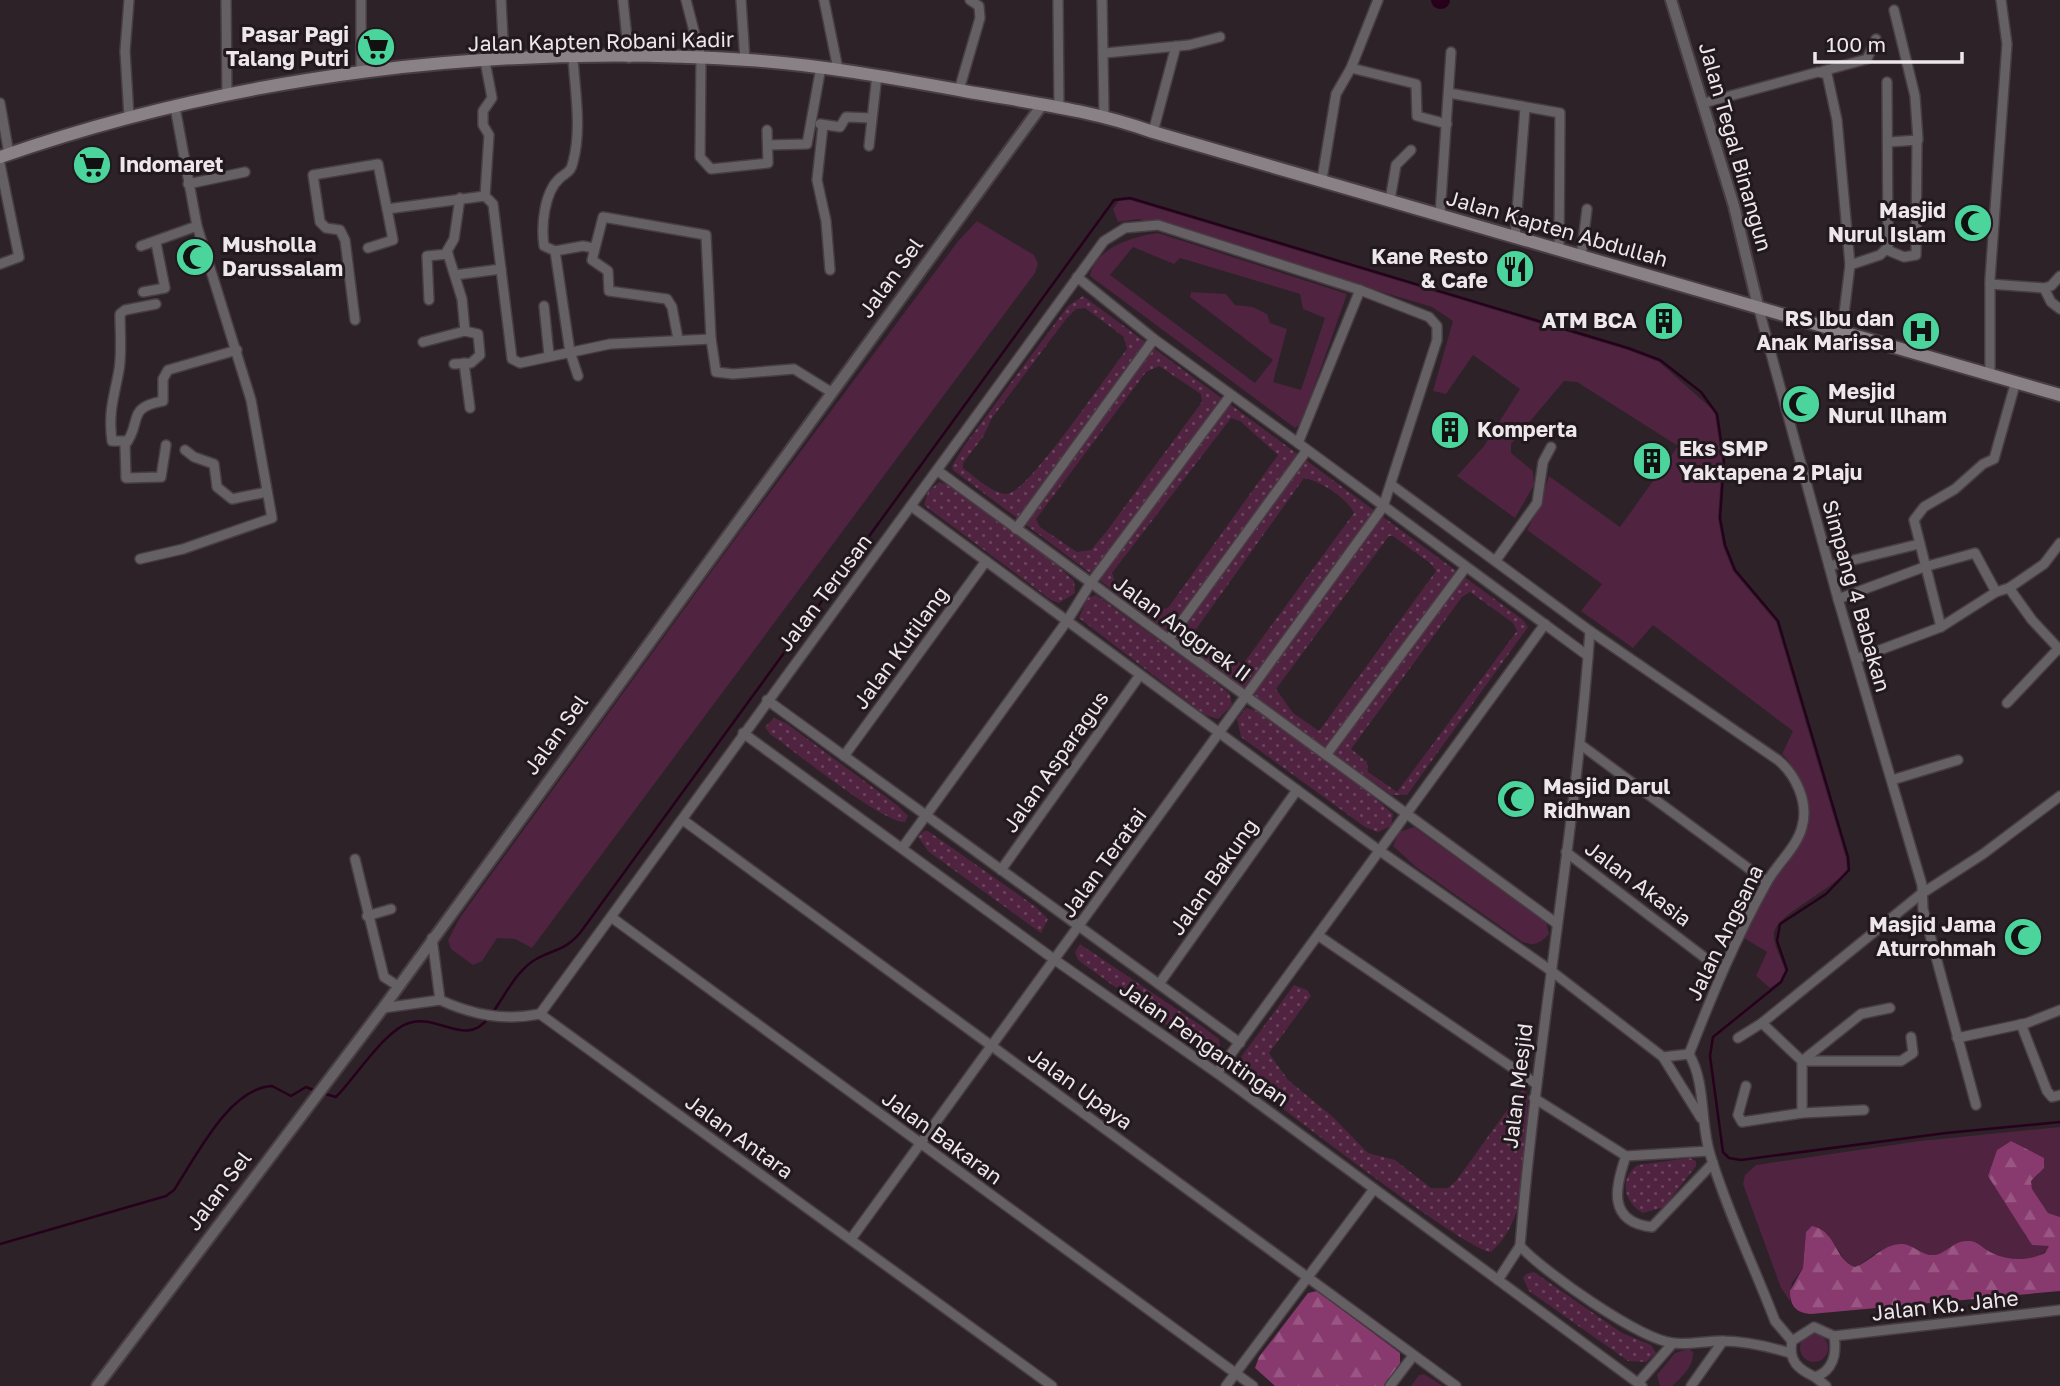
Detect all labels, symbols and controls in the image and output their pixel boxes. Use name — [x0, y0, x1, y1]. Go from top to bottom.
place label: Pasar Pagi Talang Putri — [226, 21, 349, 71]
scale bar — [1815, 21, 1962, 65]
supermarket icon: Pasar Pagi Talang Putri — [355, 26, 397, 68]
street label: Jalan Kapten Robani Kadir — [468, 26, 734, 56]
text: 100 m — [1826, 31, 1886, 57]
street label: Jalan Tegal Binangun — [1694, 39, 1778, 254]
supermarket icon: Indomaret — [71, 144, 113, 186]
place label: Indomaret — [119, 151, 223, 177]
street label: Jalan Kapten Abdullah — [1444, 184, 1671, 272]
place label: Masjid Nurul Islam — [1828, 197, 1946, 247]
mosque icon: Masjid Nurul Islam — [1952, 202, 1994, 244]
place label: Musholla Darussalam — [222, 231, 343, 281]
street label: Jalan Sel — [852, 232, 928, 323]
mosque icon: Musholla Darussalam — [174, 236, 216, 278]
place label: Kane Resto & Cafe — [1371, 243, 1488, 293]
restaurant icon: Kane Resto & Cafe — [1494, 248, 1536, 290]
building icon: ATM BCA — [1643, 300, 1685, 342]
place label: RS Ibu dan Anak Marissa — [1756, 305, 1894, 355]
place label: ATM BCA — [1542, 307, 1637, 333]
hospital icon: RS Ibu dan Anak Marissa — [1900, 310, 1942, 352]
place label: Mesjid Nurul Ilham — [1828, 378, 1947, 428]
mosque icon: Mesjid Nurul Ilham — [1780, 383, 1822, 425]
building icon: Komperta — [1429, 409, 1471, 451]
place label: Komperta — [1477, 416, 1577, 442]
place label: Eks SMP Yaktapena 2 Plaju — [1679, 435, 1862, 485]
building icon: Eks SMP Yaktapena 2 Plaju — [1631, 440, 1673, 482]
street label: Simpang 4 Babakan — [1817, 497, 1897, 695]
street label: Jalan Terusan — [772, 529, 877, 656]
street label: Jalan Anggrek II — [1109, 570, 1256, 687]
street label: Jalan Kutilang — [847, 581, 953, 714]
street label: Jalan Asparagus — [997, 686, 1114, 837]
street label: Jalan Sel — [517, 689, 593, 780]
place label: Masjid Darul Ridhwan — [1543, 773, 1670, 823]
mosque icon: Masjid Darul Ridhwan — [1495, 778, 1537, 820]
street label: Jalan Teratai — [1055, 803, 1152, 922]
street label: Jalan Bakung — [1163, 813, 1263, 940]
street label: Jalan Akasia — [1580, 835, 1697, 932]
street label: Jalan Angsana — [1680, 860, 1768, 1005]
place label: Masjid Jama Aturrohmah — [1869, 911, 1996, 961]
mosque icon: Masjid Jama Aturrohmah — [2002, 916, 2044, 958]
street label: Jalan Pengantingan — [1115, 975, 1294, 1111]
street label: Jalan Mesjid — [1496, 1022, 1538, 1150]
street label: Jalan Upaya — [1023, 1042, 1138, 1135]
street label: Jalan Bakaran — [877, 1085, 1008, 1190]
street label: Jalan Antara — [681, 1088, 799, 1184]
street label: Jalan Sel — [180, 1146, 256, 1235]
street label: Jalan Kb. Jahe — [1870, 1284, 2020, 1326]

